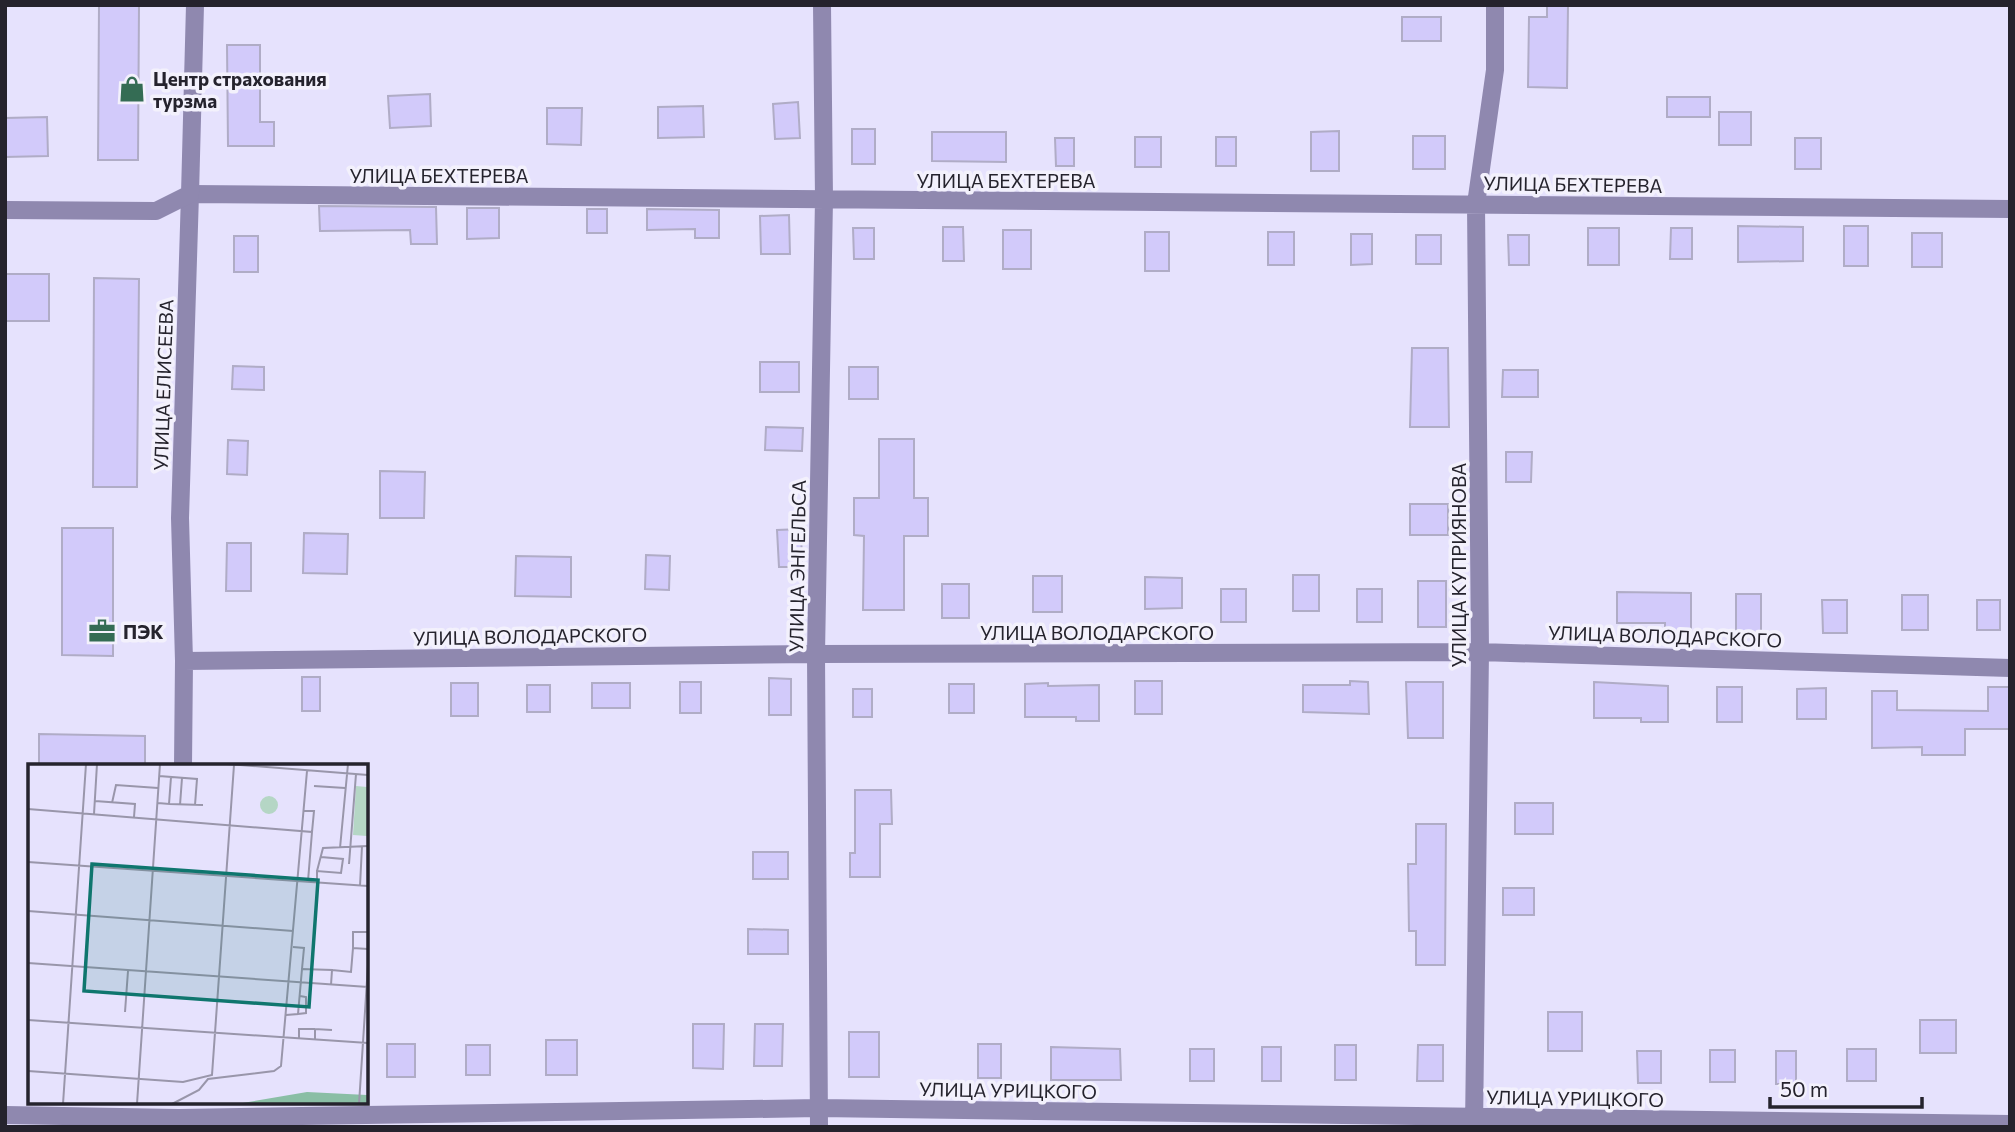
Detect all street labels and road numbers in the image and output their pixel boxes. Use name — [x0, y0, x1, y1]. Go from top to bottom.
street label: УЛИЦА БЕХТЕРЕВА — [349, 164, 529, 187]
street label: УЛИЦА БЕХТЕРЕВА — [916, 169, 1096, 192]
street label: УЛИЦА БЕХТЕРЕВА — [1483, 171, 1663, 197]
street label: УЛИЦА ЕЛИСЕЕВА — [149, 299, 177, 471]
street label: УЛИЦА КУПРИЯНОВА — [1447, 463, 1470, 667]
street label: УЛИЦА ЭНГЕЛЬСА — [784, 480, 810, 652]
street label: УЛИЦА ВОЛОДАРСКОГО — [1548, 620, 1782, 652]
street label: УЛИЦА ВОЛОДАРСКОГО — [980, 621, 1214, 644]
street label: УЛИЦА ВОЛОДАРСКОГО — [413, 622, 647, 650]
street label: УЛИЦА УРИЦКОГО — [919, 1077, 1097, 1103]
street label: УЛИЦА УРИЦКОГО — [1486, 1085, 1664, 1111]

